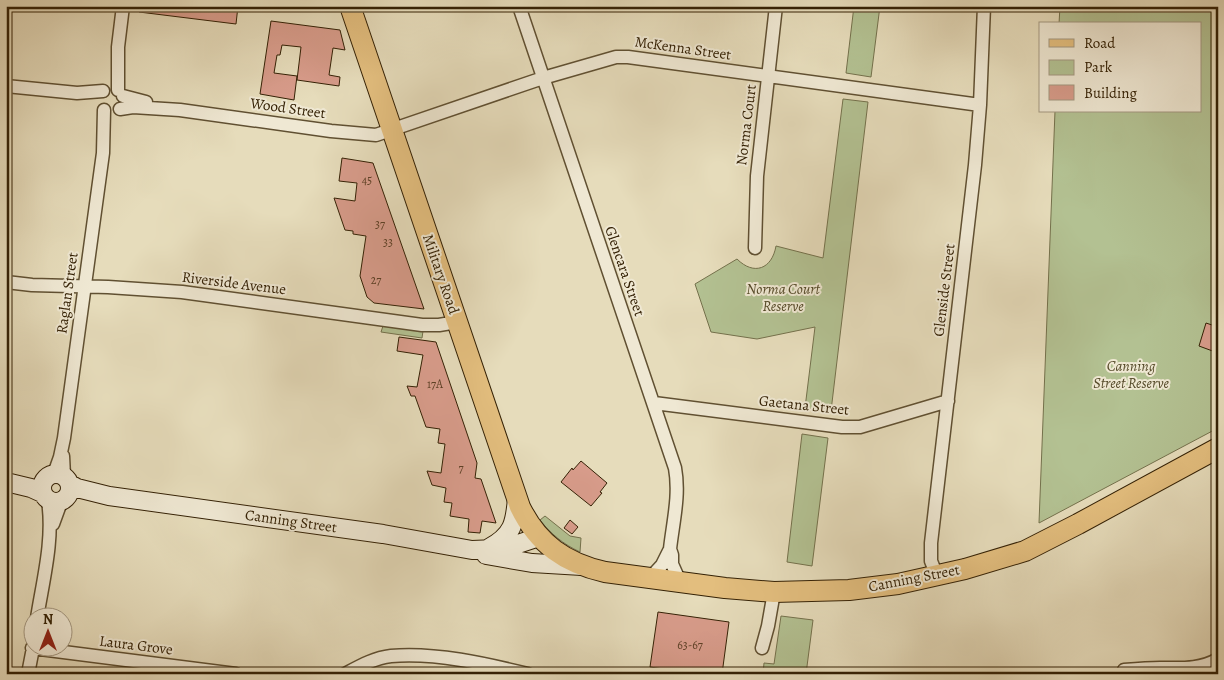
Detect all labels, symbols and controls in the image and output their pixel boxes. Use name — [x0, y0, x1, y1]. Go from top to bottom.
legend — [1039, 22, 1202, 112]
street label: McKenna Street — [633, 31, 733, 65]
text: Road — [1084, 33, 1116, 53]
text: Park — [1084, 57, 1113, 77]
street label: Norma Court — [731, 83, 761, 167]
text: Building — [1084, 83, 1137, 103]
street label: Wood Street — [248, 93, 327, 123]
house number: 45 — [362, 172, 372, 188]
house number: 37 — [375, 216, 386, 232]
street label: Glencara Street — [600, 223, 650, 319]
street label: Military Road — [418, 231, 464, 318]
house number: 33 — [383, 234, 393, 250]
street label: Glenside Street — [928, 242, 960, 338]
street label: Raglan Street — [51, 251, 83, 335]
street label: Riverside Avenue — [181, 267, 288, 299]
house number: 27 — [371, 272, 382, 288]
park label: Norma Court Reserve — [746, 279, 820, 316]
park label: Canning Street Reserve — [1093, 356, 1169, 393]
house number: 17A — [427, 376, 444, 392]
street label: Gaetana Street — [758, 390, 850, 420]
house number: 7 — [458, 460, 464, 476]
street label: Canning Street — [244, 505, 338, 537]
street label: Canning Street — [867, 559, 961, 597]
north arrow — [22, 608, 72, 658]
text: N — [43, 610, 53, 629]
street label: Laura Grove — [98, 631, 174, 659]
house number: 63-67 — [677, 637, 704, 653]

